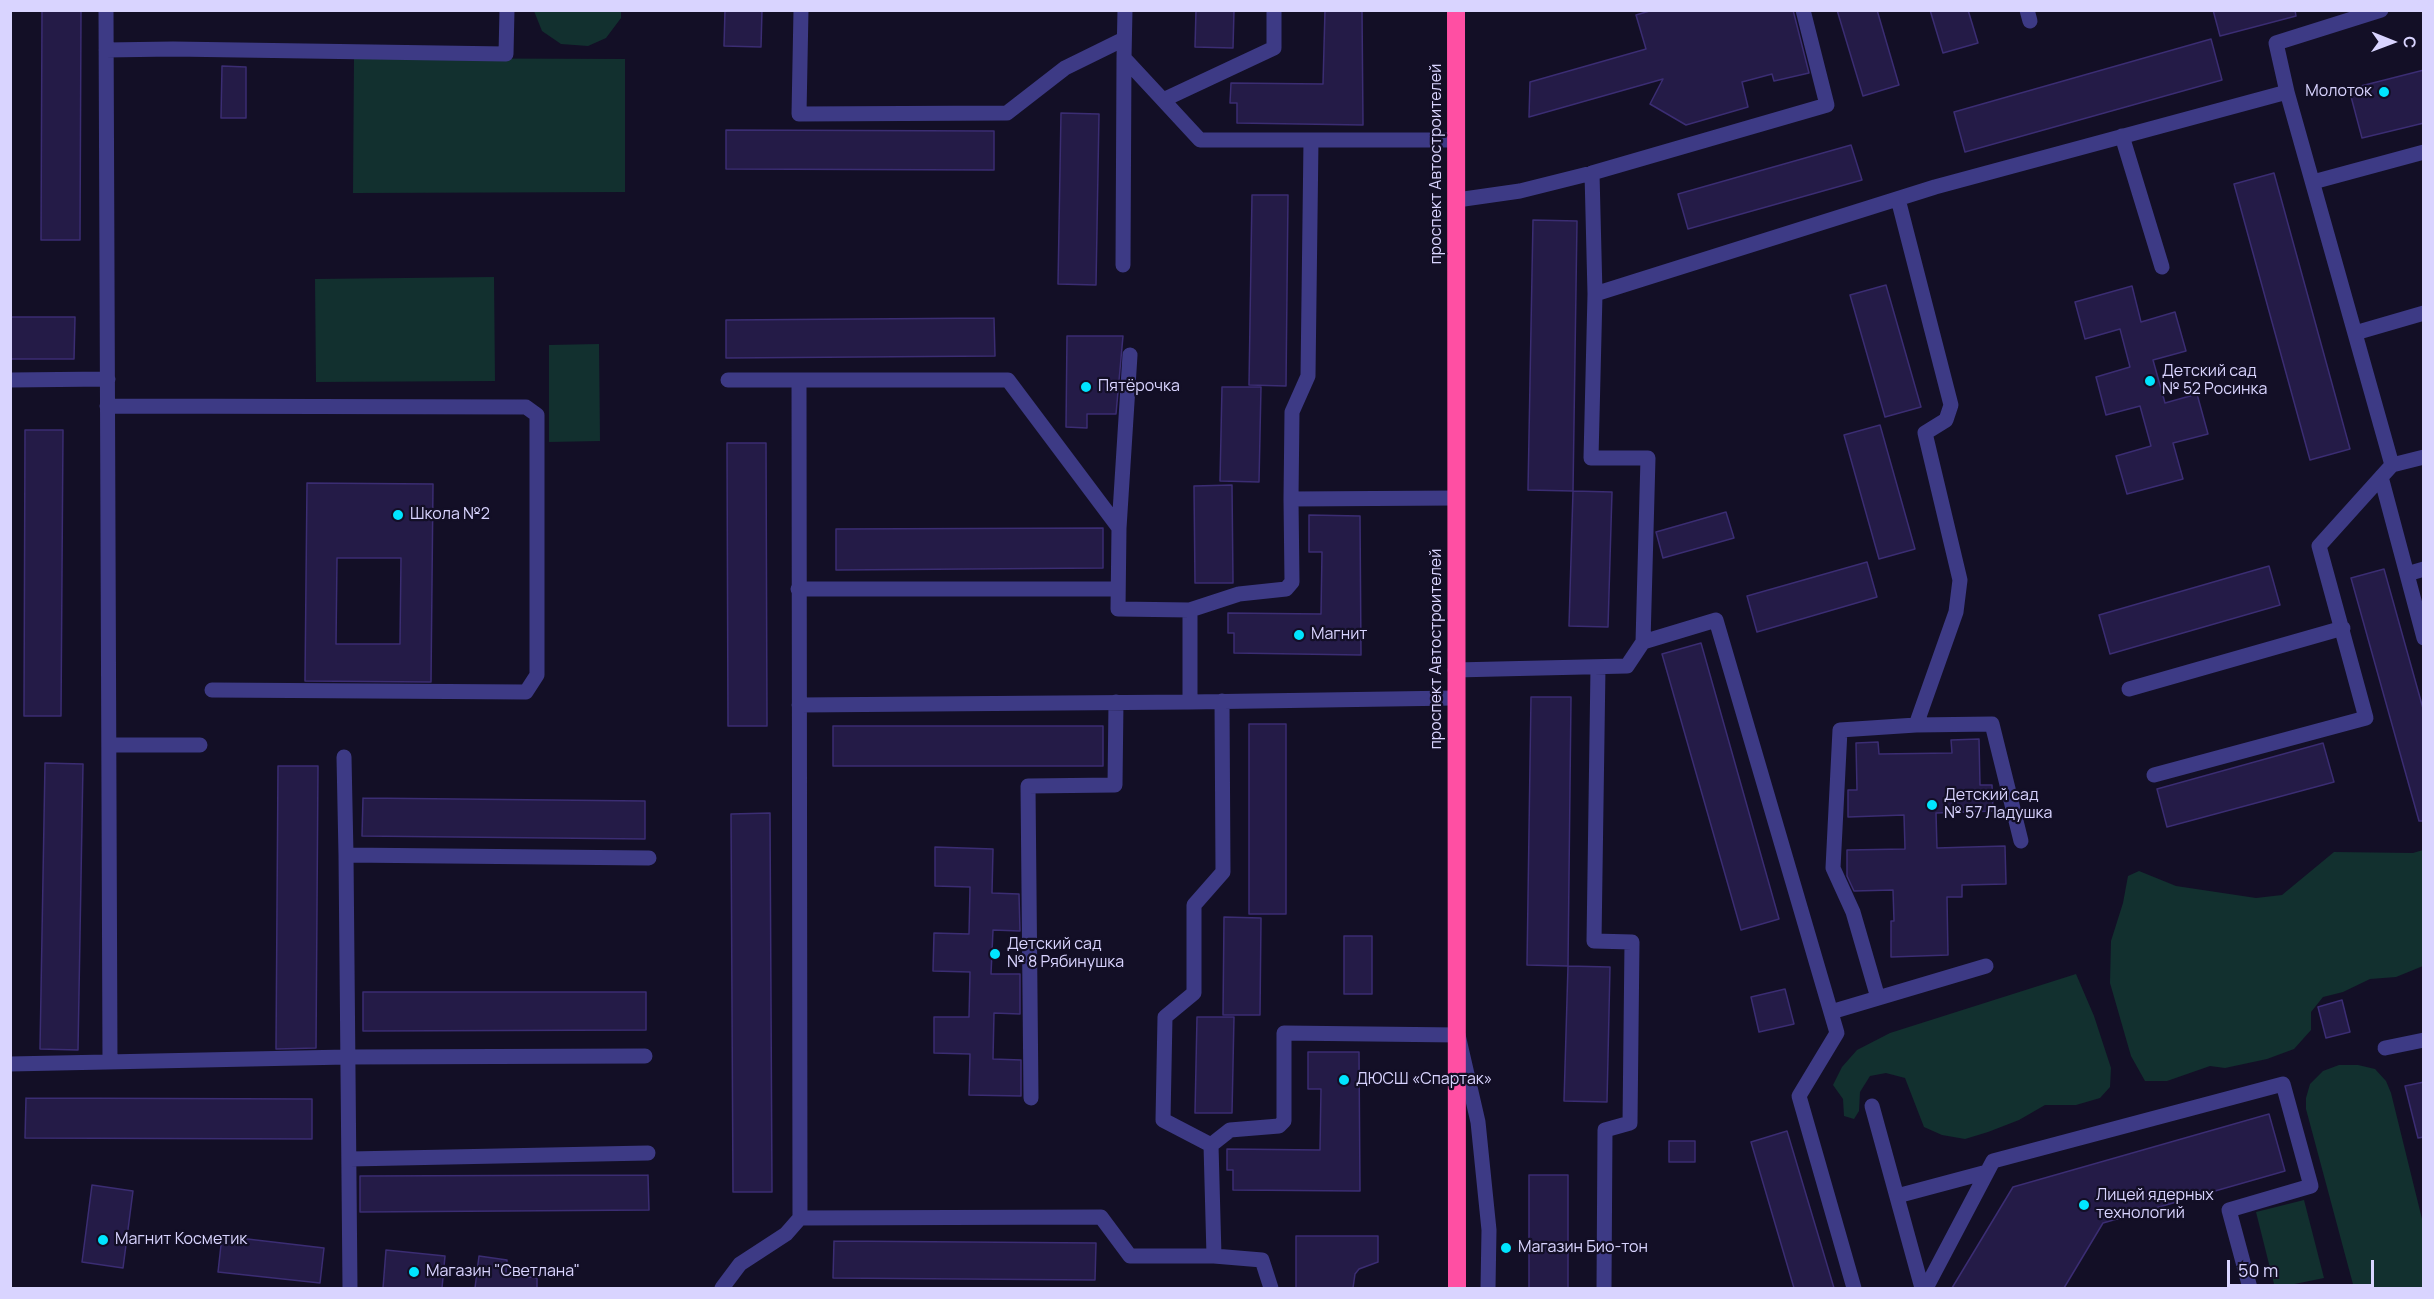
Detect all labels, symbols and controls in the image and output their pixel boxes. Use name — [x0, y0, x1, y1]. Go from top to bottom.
north arrow — [2362, 12, 2422, 72]
text: С — [2399, 36, 2421, 48]
street label: проспект Автостроителей — [1427, 64, 1447, 264]
place label: Молоток — [2305, 82, 2372, 102]
marker: Молоток — [2377, 85, 2391, 99]
place label: Детский сад № 52 Росинка — [2162, 362, 2267, 400]
marker: Детский сад № 52 Росинка — [2143, 374, 2157, 388]
place label: Пятёрочка — [1098, 377, 1180, 397]
marker: Пятёрочка — [1079, 380, 1093, 394]
place label: Школа №2 — [410, 505, 490, 525]
marker: Школа №2 — [391, 508, 405, 522]
street label: проспект Автостроителей — [1427, 549, 1447, 749]
place label: Магнит — [1311, 625, 1367, 645]
marker: Магнит — [1292, 628, 1306, 642]
place label: Детский сад № 57 Ладушка — [1944, 786, 2052, 824]
marker: Детский сад № 57 Ладушка — [1925, 798, 1939, 812]
place label: Детский сад № 8 Рябинушка — [1007, 935, 1124, 973]
marker: Детский сад № 8 Рябинушка — [988, 947, 1002, 961]
place label: ДЮСШ «Спартак» — [1356, 1070, 1492, 1090]
marker: ДЮСШ «Спартак» — [1337, 1073, 1351, 1087]
place label: Лицей ядерных технологий — [2096, 1186, 2214, 1224]
marker: Лицей ядерных технологий — [2077, 1198, 2091, 1212]
place label: Магнит Косметик — [115, 1230, 247, 1250]
marker: Магнит Косметик — [96, 1233, 110, 1247]
place label: Магазин Био-тон — [1518, 1238, 1648, 1258]
marker: Магазин Био-тон — [1499, 1241, 1513, 1255]
scale bar — [2230, 1248, 2377, 1286]
text: 50 m — [2238, 1258, 2278, 1282]
place label: Магазин "Светлана" — [426, 1262, 580, 1282]
marker: Магазин "Светлана" — [407, 1265, 421, 1279]

